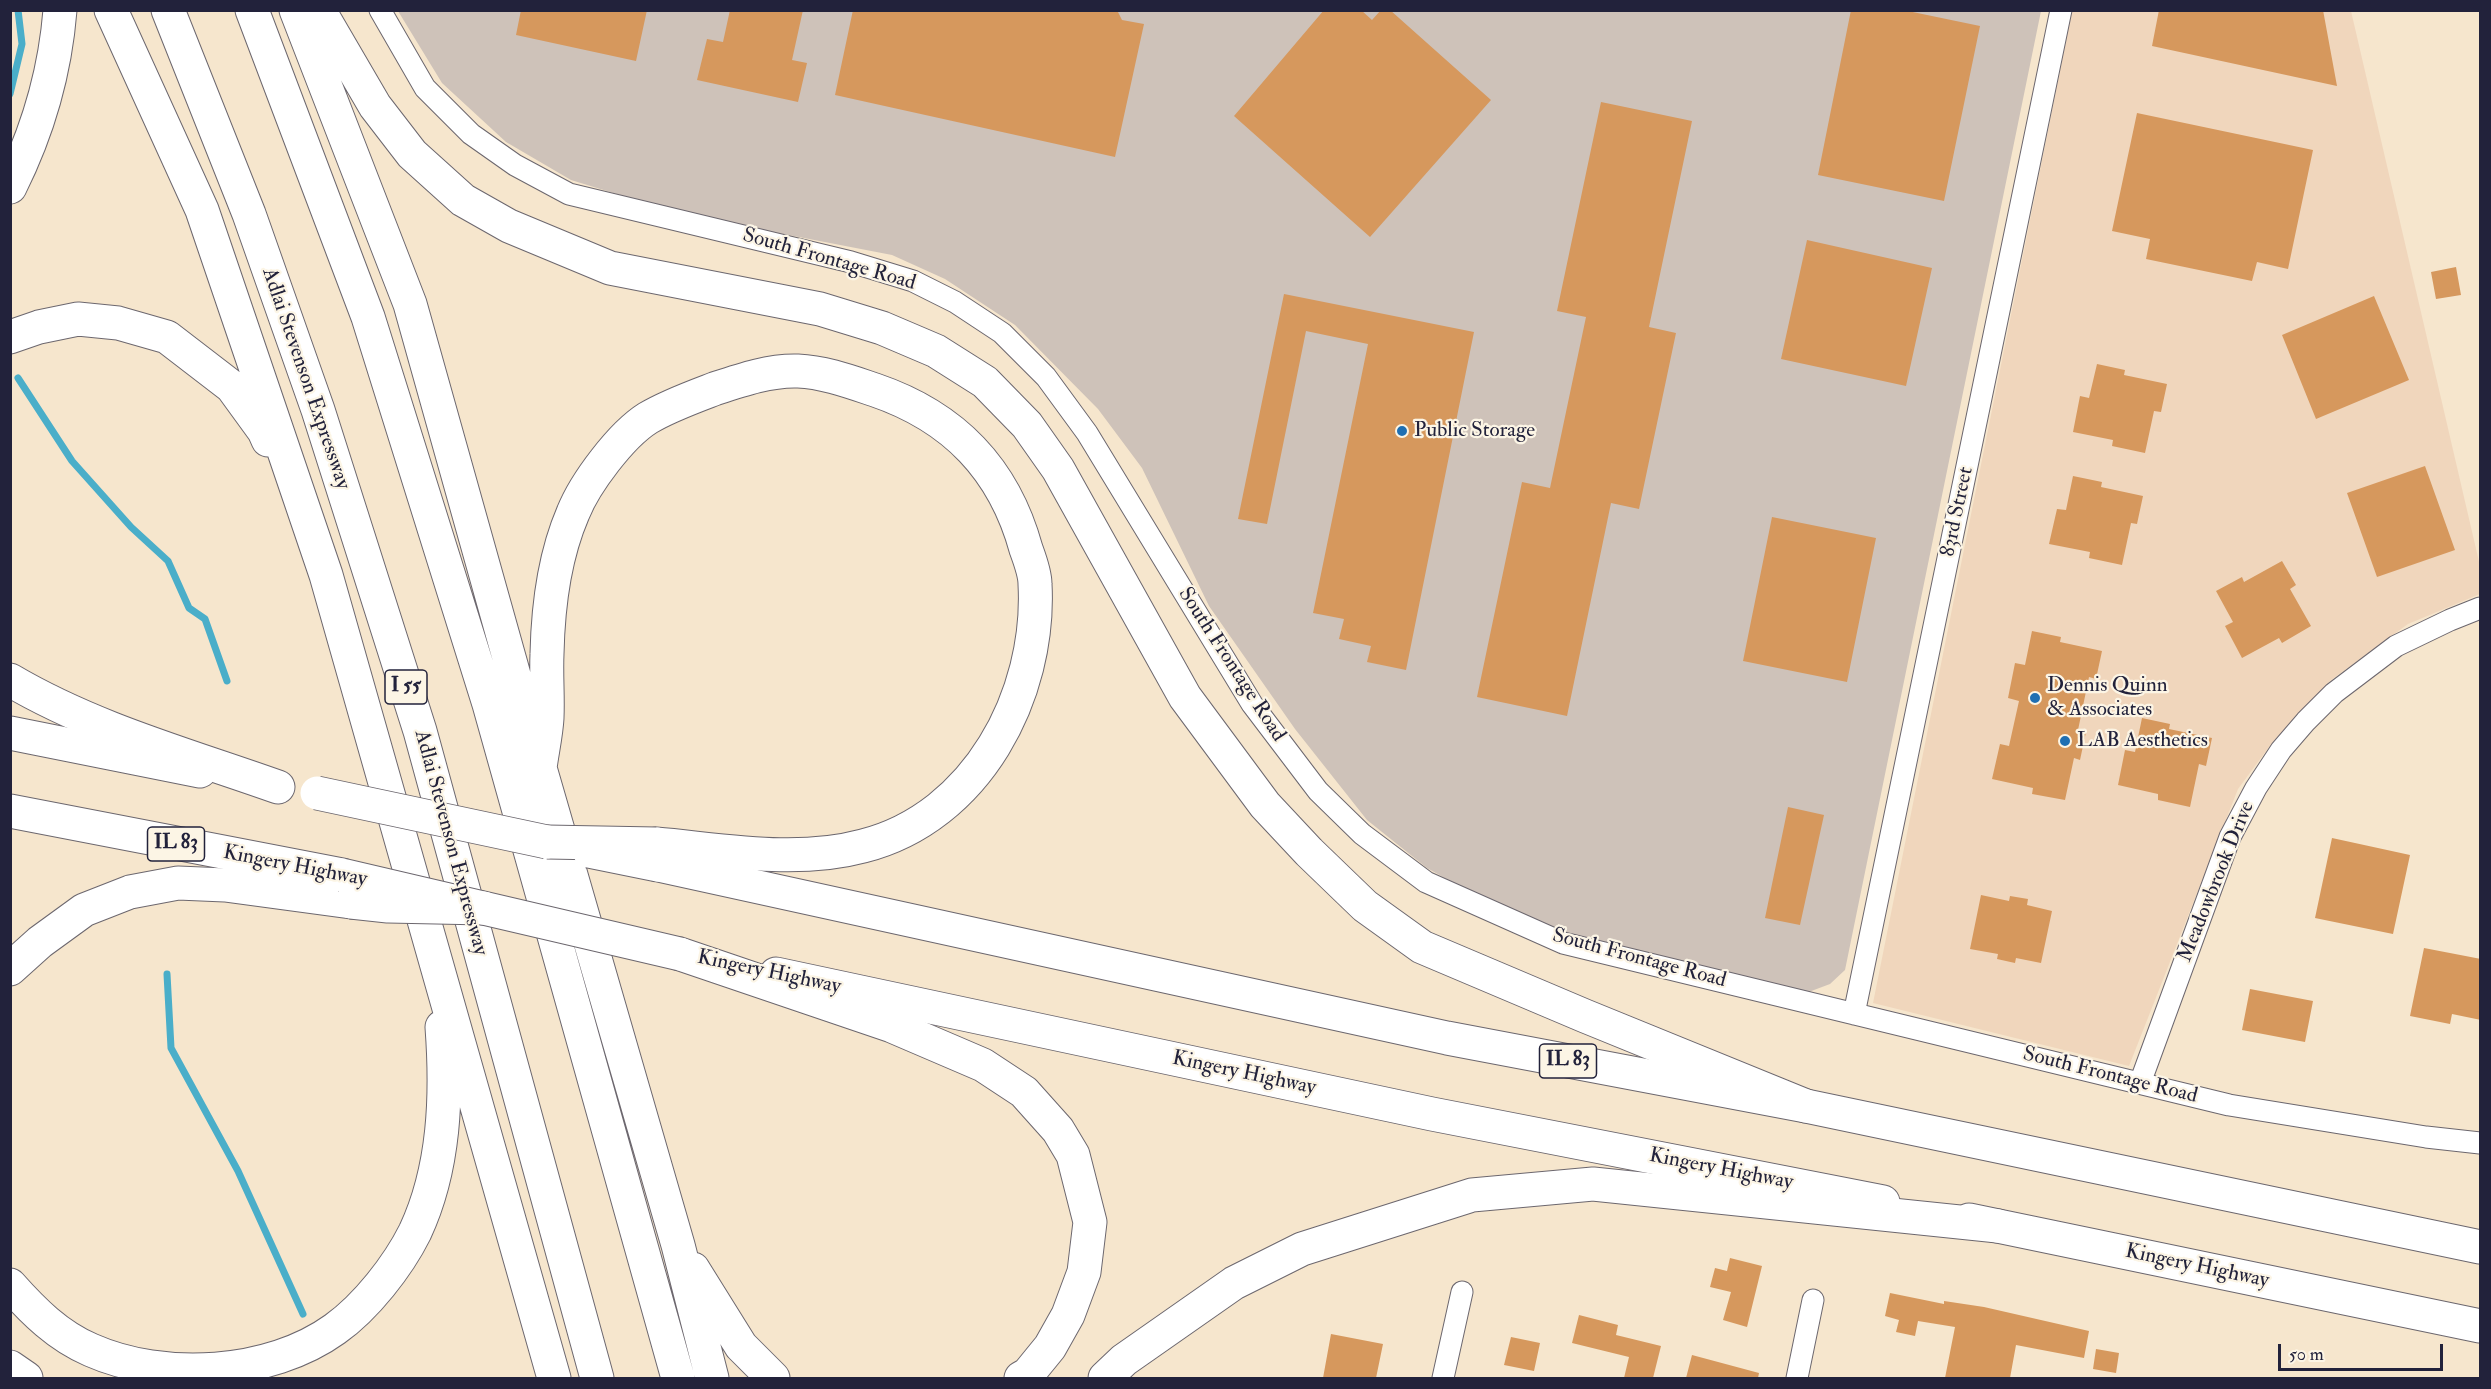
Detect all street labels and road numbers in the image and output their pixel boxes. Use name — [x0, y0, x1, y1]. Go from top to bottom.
street label: South Frontage Road — [740, 223, 918, 297]
street label: Adlai Stevenson Expressway — [255, 265, 355, 493]
street label: 83rd Street — [1936, 465, 1980, 559]
street label: South Frontage Road — [1172, 583, 1290, 747]
road number: I 55 — [385, 670, 427, 704]
street label: Adlai Stevenson Expressway — [408, 727, 492, 959]
street label: Meadowbrook Drive — [2173, 798, 2261, 966]
road number: IL 83 — [148, 827, 204, 861]
street label: Kingery Highway — [221, 841, 369, 893]
street label: South Frontage Road — [1549, 924, 1729, 994]
street label: Kingery Highway — [695, 945, 843, 1001]
street label: South Frontage Road — [2020, 1042, 2200, 1110]
road number: IL 83 — [1540, 1044, 1596, 1078]
street label: Kingery Highway — [1170, 1046, 1318, 1102]
street label: Kingery Highway — [1647, 1144, 1795, 1196]
street label: Kingery Highway — [2123, 1239, 2271, 1295]

